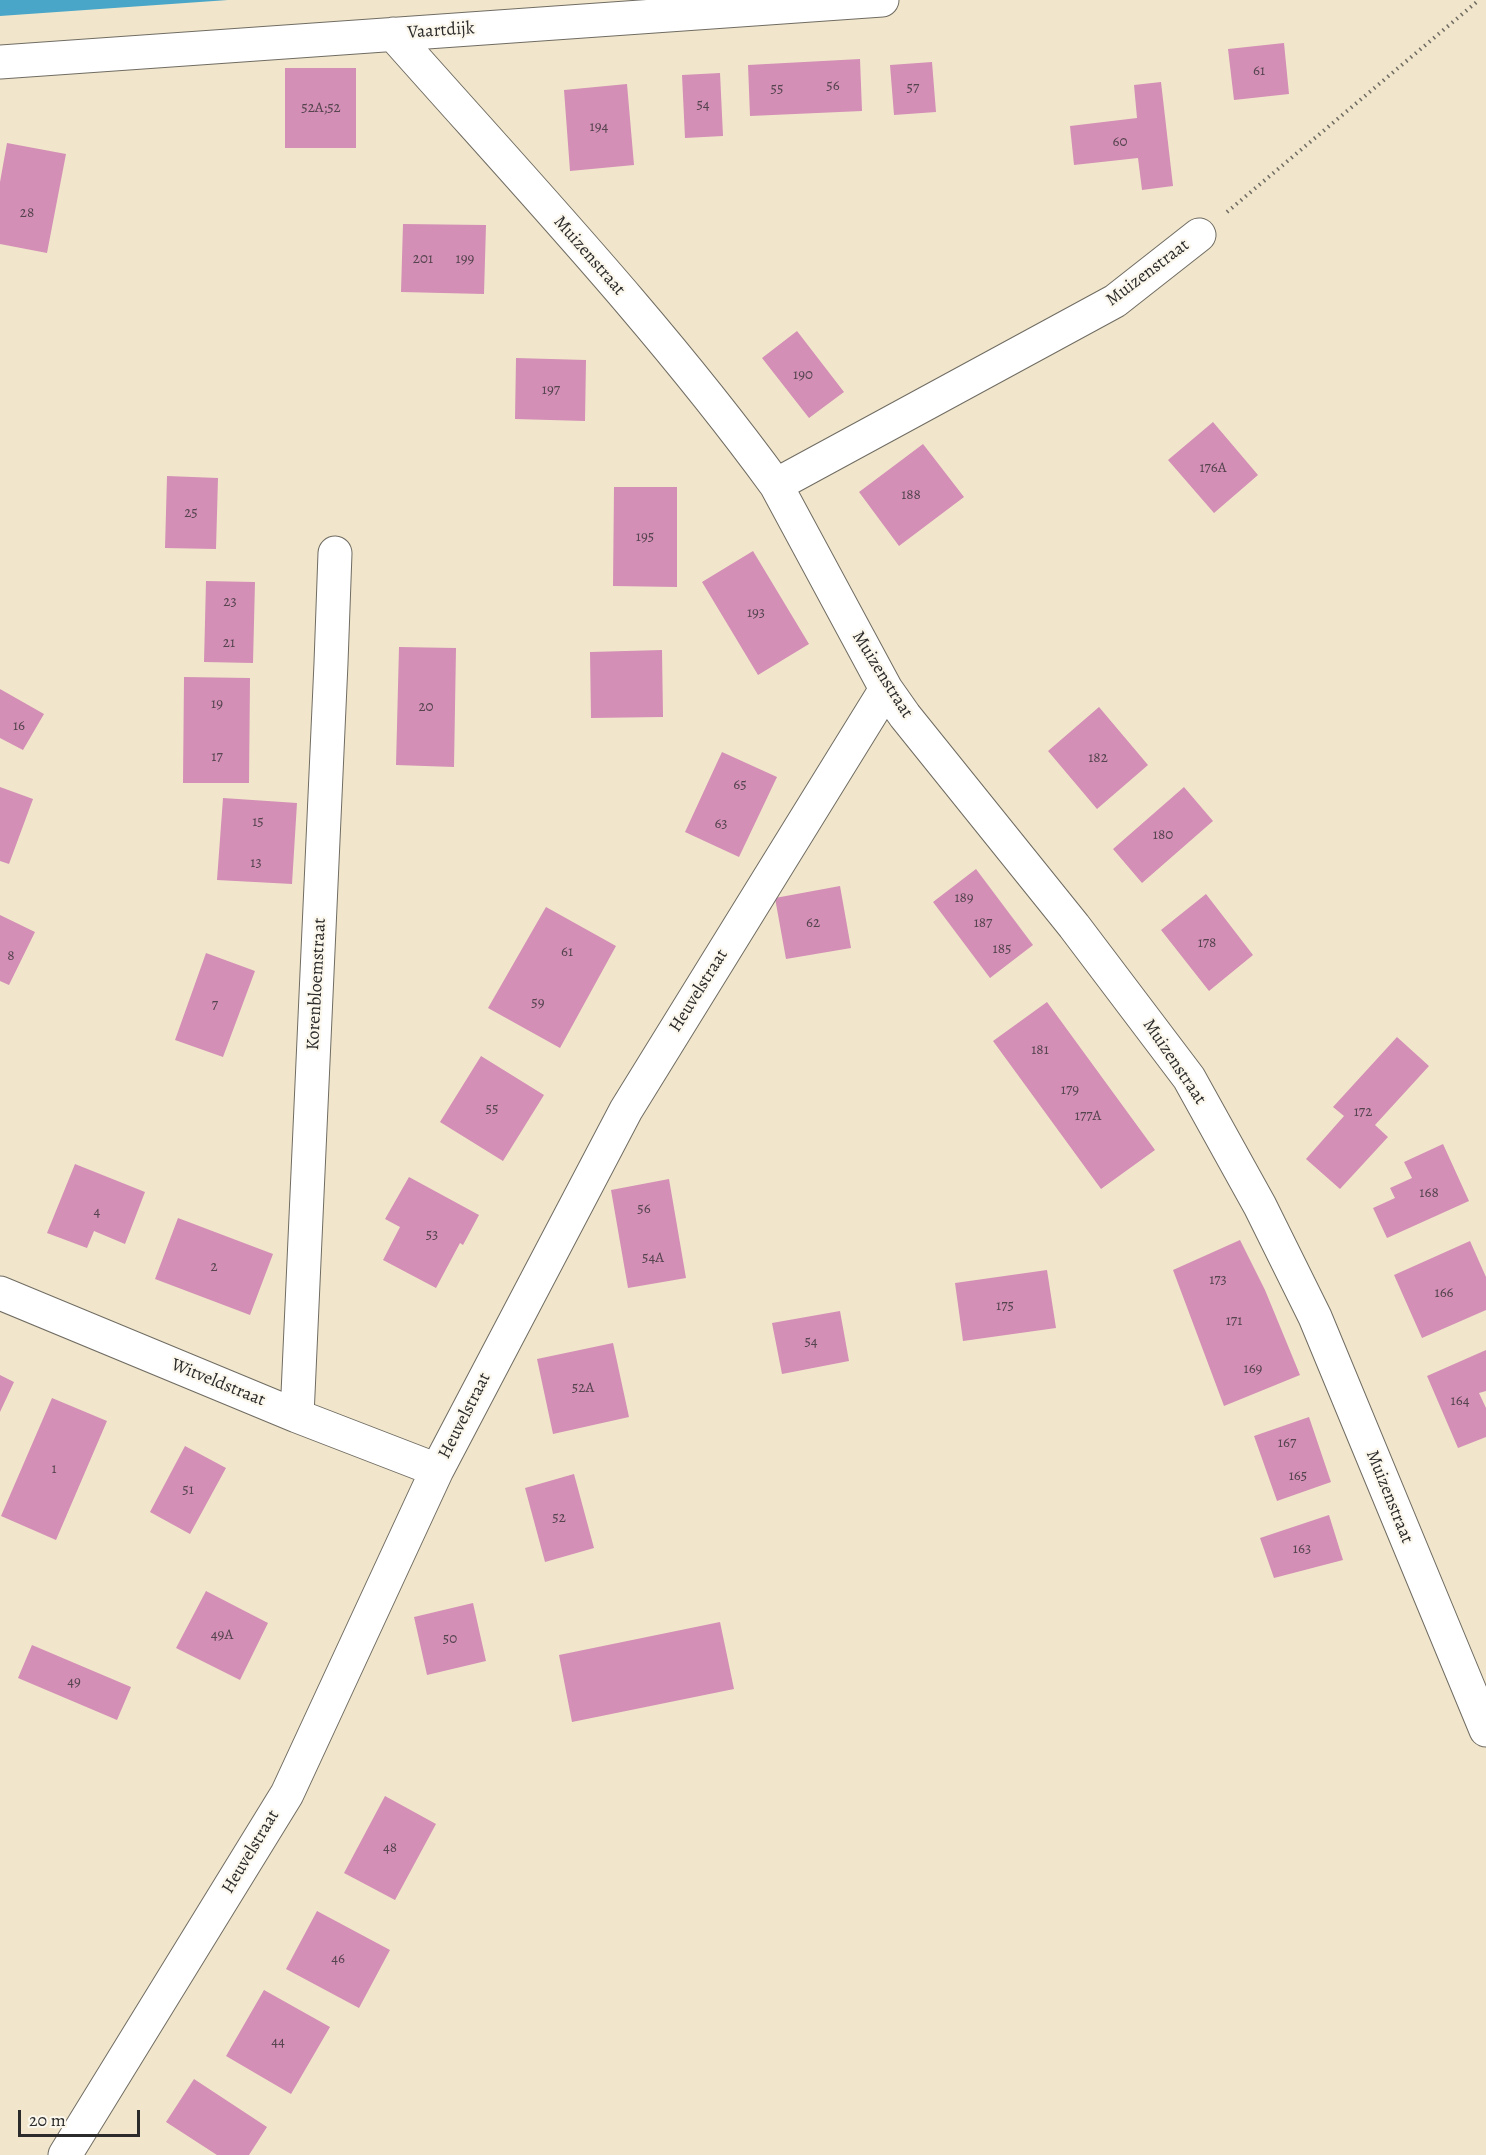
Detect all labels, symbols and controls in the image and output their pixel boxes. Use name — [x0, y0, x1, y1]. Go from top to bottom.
street label: Vaartdijk — [407, 18, 475, 44]
house number: 61 — [1253, 62, 1265, 80]
house number: 56 — [826, 77, 840, 95]
house number: 57 — [907, 79, 919, 97]
house number: 55 — [771, 80, 783, 98]
house number: 54 — [696, 96, 710, 114]
house number: 52A;52 — [301, 99, 341, 117]
house number: 194 — [590, 118, 608, 136]
house number: 60 — [1113, 133, 1127, 151]
house number: 28 — [20, 204, 34, 222]
street label: Muizenstraat — [549, 212, 629, 300]
street label: Muizenstraat — [1102, 235, 1194, 311]
house number: 201 — [413, 250, 433, 268]
house number: 199 — [456, 250, 474, 268]
house number: 190 — [793, 366, 813, 384]
house number: 197 — [542, 381, 560, 399]
house number: 176A — [1199, 459, 1227, 477]
house number: 188 — [901, 486, 921, 504]
house number: 25 — [184, 504, 198, 522]
house number: 195 — [636, 528, 654, 546]
house number: 23 — [223, 593, 237, 611]
house number: 193 — [747, 604, 765, 622]
street label: Muizenstraat — [847, 628, 917, 722]
house number: 21 — [223, 634, 235, 652]
house number: 19 — [211, 695, 223, 713]
house number: 20 — [418, 698, 434, 716]
house number: 16 — [13, 717, 25, 735]
house number: 17 — [211, 748, 223, 766]
house number: 182 — [1088, 749, 1108, 767]
house number: 65 — [733, 776, 747, 794]
house number: 15 — [252, 813, 264, 831]
house number: 63 — [714, 815, 728, 833]
house number: 180 — [1153, 826, 1173, 844]
house number: 13 — [250, 854, 262, 872]
house number: 189 — [954, 889, 974, 907]
house number: 62 — [806, 914, 820, 932]
house number: 187 — [974, 914, 992, 932]
street label: Korenbloemstraat — [303, 917, 331, 1051]
house number: 178 — [1198, 934, 1216, 952]
house number: 185 — [993, 940, 1011, 958]
house number: 61 — [561, 943, 573, 961]
street label: Heuvelstraat — [665, 946, 733, 1036]
house number: 8 — [7, 947, 15, 965]
house number: 59 — [531, 994, 545, 1012]
house number: 7 — [212, 996, 218, 1014]
street label: Muizenstraat — [1138, 1015, 1210, 1109]
house number: 181 — [1031, 1041, 1049, 1059]
house number: 179 — [1061, 1081, 1079, 1099]
house number: 55 — [486, 1100, 498, 1118]
house number: 172 — [1354, 1103, 1372, 1121]
house number: 177A — [1075, 1107, 1101, 1125]
house number: 168 — [1419, 1184, 1439, 1202]
house number: 56 — [637, 1200, 651, 1218]
house number: 4 — [94, 1203, 100, 1221]
house number: 53 — [426, 1226, 438, 1244]
house number: 54A — [642, 1249, 664, 1267]
house number: 2 — [210, 1258, 218, 1276]
house number: 173 — [1209, 1271, 1227, 1289]
house number: 166 — [1435, 1284, 1453, 1302]
house number: 175 — [996, 1297, 1014, 1315]
house number: 171 — [1226, 1312, 1242, 1330]
house number: 54 — [804, 1333, 818, 1351]
street label: Witveldstraat — [168, 1354, 268, 1412]
house number: 169 — [1244, 1360, 1262, 1378]
street label: Heuvelstraat — [434, 1369, 496, 1463]
house number: 52A — [572, 1379, 594, 1397]
house number: 164 — [1451, 1392, 1469, 1410]
house number: 167 — [1278, 1434, 1296, 1452]
street label: Muizenstraat — [1361, 1447, 1417, 1547]
house number: 1 — [51, 1460, 57, 1478]
house number: 165 — [1289, 1467, 1307, 1485]
house number: 51 — [182, 1481, 194, 1499]
house number: 52 — [552, 1509, 566, 1527]
house number: 163 — [1293, 1540, 1311, 1558]
house number: 49A — [211, 1626, 233, 1644]
house number: 50 — [443, 1630, 457, 1648]
house number: 49 — [67, 1673, 81, 1691]
street label: Heuvelstraat — [218, 1806, 284, 1898]
house number: 48 — [383, 1839, 397, 1857]
house number: 46 — [331, 1950, 345, 1968]
house number: 44 — [271, 2033, 285, 2051]
scale bar — [21, 2098, 142, 2136]
text: 20 m — [29, 2108, 66, 2132]

